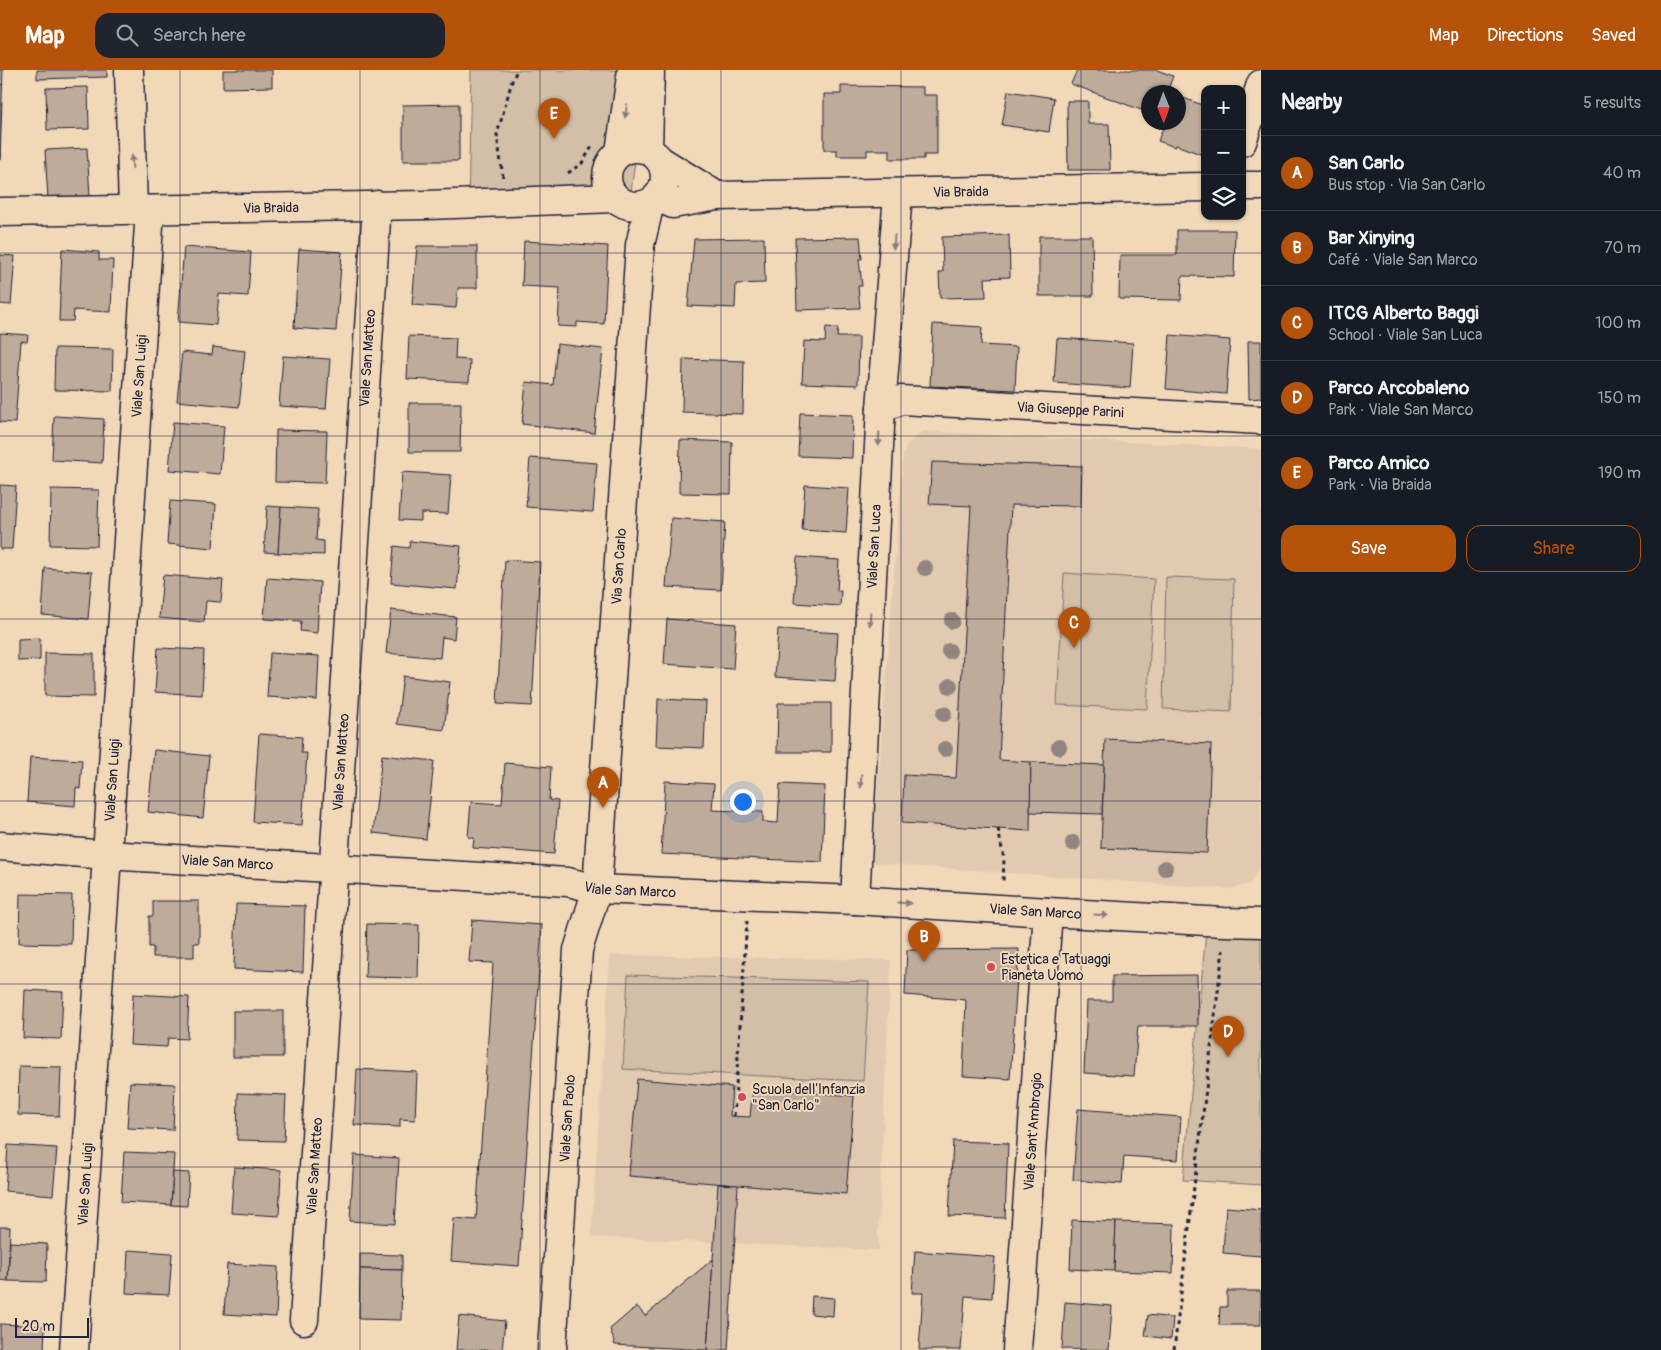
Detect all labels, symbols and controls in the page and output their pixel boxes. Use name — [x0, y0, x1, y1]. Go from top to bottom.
search box — [95, 13, 445, 58]
text: Map — [25, 21, 65, 50]
icon: search — [113, 21, 141, 49]
text: Search here — [153, 23, 246, 47]
text: Map — [1429, 24, 1459, 47]
text: Directions — [1487, 24, 1563, 47]
text: Saved — [1591, 24, 1636, 47]
north arrow — [1141, 85, 1186, 130]
map controls — [1201, 85, 1246, 220]
button: + — [1201, 85, 1246, 130]
text: Nearby — [1281, 89, 1342, 116]
text: 5 results — [1583, 93, 1641, 113]
pin: E — [538, 98, 570, 139]
one-way arrow — [622, 103, 630, 119]
button: − — [1201, 130, 1246, 175]
text: San Carlo — [1328, 151, 1404, 175]
one-way arrow — [127, 153, 135, 169]
text: A — [1292, 163, 1302, 183]
text: 40 m — [1603, 163, 1641, 183]
button: layers — [1201, 175, 1246, 220]
text: Bus stop · Via San Carlo — [1328, 175, 1485, 195]
street label: Via Braida — [933, 183, 989, 201]
street label: Via Braida — [243, 199, 299, 217]
text: Bar Xinying — [1328, 226, 1414, 250]
one-way arrow — [890, 235, 898, 251]
text: B — [1292, 238, 1302, 258]
text: 70 m — [1604, 238, 1641, 258]
text: Café · Viale San Marco — [1328, 250, 1478, 270]
text: ITCG Alberto Baggi — [1328, 301, 1479, 325]
street label: Viale San Matteo — [356, 308, 379, 407]
text: C — [1292, 313, 1302, 333]
text: 100 m — [1595, 313, 1641, 333]
text: School · Viale San Luca — [1328, 325, 1483, 345]
street label: Viale San Luigi — [128, 334, 151, 418]
text: Parco Arcobaleno — [1328, 376, 1469, 400]
text: D — [1292, 388, 1302, 408]
text: 150 m — [1597, 388, 1641, 408]
street label: Via Giuseppe Parini — [1016, 398, 1125, 421]
text: Park · Viale San Marco — [1328, 400, 1473, 420]
one-way arrow — [875, 431, 883, 447]
text: Parco Amico — [1328, 451, 1429, 475]
text: E — [1293, 463, 1301, 483]
text: 190 m — [1598, 463, 1641, 483]
text: Park · Via Braida — [1328, 475, 1432, 495]
street label: Viale San Luca — [863, 504, 885, 589]
button: Save — [1281, 525, 1456, 572]
button: Share — [1466, 525, 1641, 572]
street label: Via San Carlo — [608, 527, 630, 605]
pin: C — [1058, 607, 1090, 648]
one-way arrow — [865, 611, 873, 627]
street label: Viale San Matteo — [329, 712, 353, 812]
street label: Viale San Luigi — [101, 738, 124, 822]
pin: A — [587, 767, 619, 808]
one-way arrow — [857, 774, 865, 790]
your location — [730, 789, 756, 815]
street label: Viale San Marco — [181, 851, 274, 874]
street label: Viale San Marco — [582, 878, 677, 901]
one-way arrow — [896, 900, 912, 908]
street label: Viale San Marco — [989, 900, 1082, 923]
one-way arrow — [1093, 912, 1109, 920]
pin: B — [908, 921, 940, 962]
place label: Estetica e Tatuaggi Pianeta Uomo — [1001, 951, 1111, 984]
marker: Estetica e Tatuaggi Pianeta Uomo — [985, 961, 997, 973]
pin: D — [1212, 1016, 1244, 1057]
street label: Viale Sant'Ambrogio — [1020, 1071, 1046, 1191]
street label: Viale San Paolo — [556, 1074, 579, 1163]
place label: Scuola dell'Infanzia "San Carlo" — [752, 1081, 865, 1114]
marker: Scuola dell'Infanzia "San Carlo" — [736, 1091, 748, 1103]
street label: Viale San Matteo — [303, 1116, 326, 1216]
street label: Viale San Luigi — [74, 1142, 97, 1226]
scale bar — [15, 1315, 89, 1338]
text: 20 m — [22, 1318, 55, 1335]

